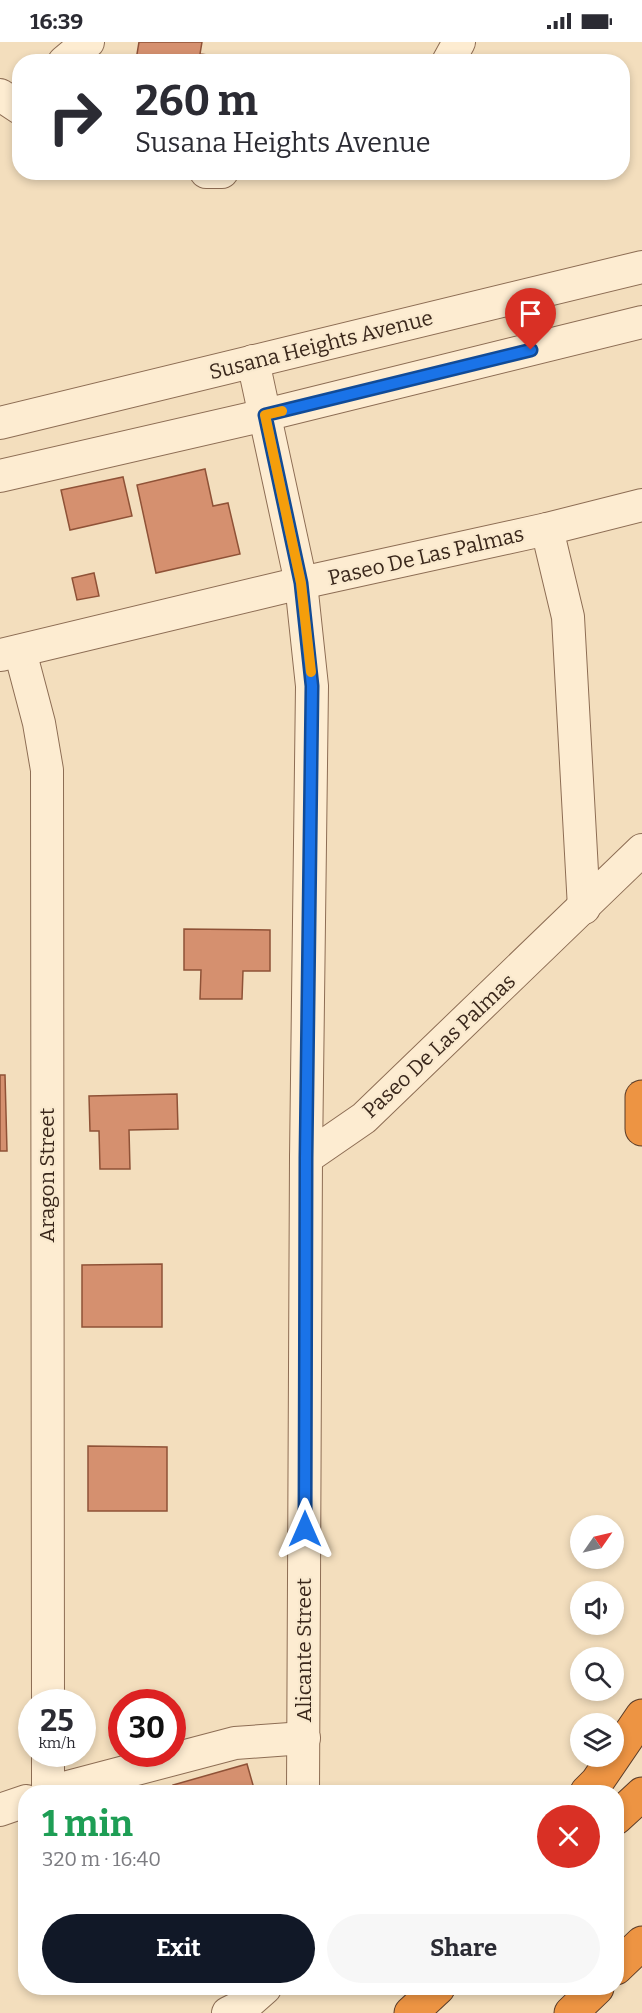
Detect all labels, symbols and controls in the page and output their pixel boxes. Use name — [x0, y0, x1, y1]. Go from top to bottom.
text: 16:39 — [30, 8, 83, 35]
text: 260 m — [135, 76, 258, 126]
icon: right — [36, 78, 114, 156]
text: Susana Heights Avenue — [135, 127, 431, 159]
pin — [505, 288, 556, 350]
icon: arrive — [514, 297, 547, 330]
street label: Susana Heights Avenue — [206, 305, 436, 385]
street label: Paseo De Las Palmas — [326, 521, 526, 591]
street label: Paseo De Las Palmas — [357, 968, 521, 1124]
street label: Aragon Street — [34, 1107, 60, 1242]
position arrow — [273, 1497, 337, 1561]
north arrow — [570, 1515, 624, 1569]
map controls — [570, 1515, 624, 1767]
street label: Alicante Street — [291, 1577, 317, 1722]
button: sound — [570, 1581, 624, 1635]
button: search — [570, 1647, 624, 1701]
speed limit sign: 30 — [108, 1689, 186, 1767]
text: 25 — [40, 1703, 74, 1739]
button: layers — [570, 1713, 624, 1767]
text: km/h — [38, 1734, 76, 1752]
text: 1 min — [42, 1802, 133, 1846]
button: close — [537, 1805, 600, 1868]
text: 320 m · 16:40 — [42, 1847, 161, 1871]
button: Exit — [42, 1914, 315, 1983]
button: Share — [327, 1914, 600, 1983]

